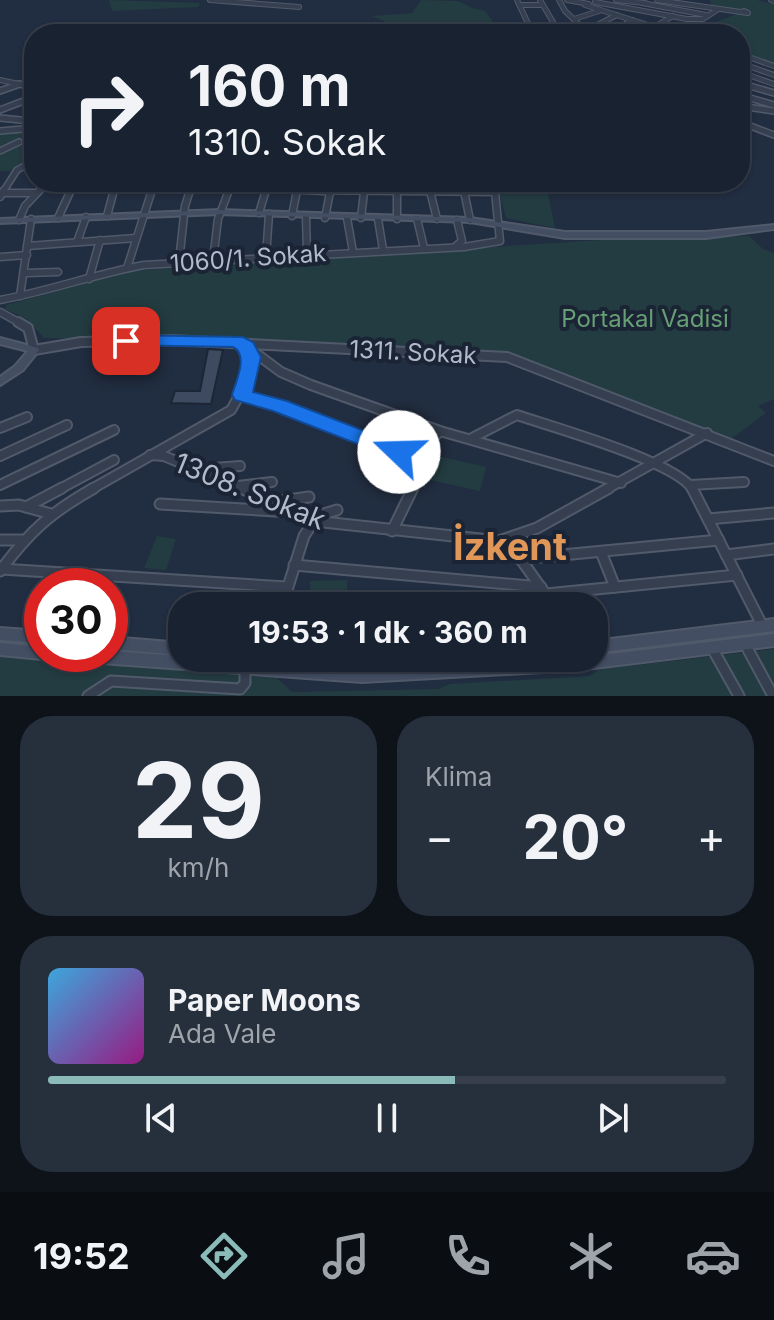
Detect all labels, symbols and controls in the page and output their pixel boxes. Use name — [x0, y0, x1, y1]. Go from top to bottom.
text: 160 m — [188, 52, 351, 120]
icon: right — [56, 56, 160, 160]
text: 1310. Sokak — [188, 120, 386, 164]
street label: 1060/1. Sokak — [169, 238, 327, 278]
park label: Portakal Vadisi — [561, 304, 729, 333]
pin — [92, 307, 160, 375]
icon: arrive — [104, 319, 148, 363]
street label: 1311. Sokak — [349, 334, 477, 370]
position arrow — [357, 410, 441, 494]
street label: 1308. Sokak — [169, 445, 331, 537]
district label: İzkent — [453, 523, 567, 569]
speed limit sign: 30 — [24, 568, 128, 672]
text: 19:53 · 1 dk · 360 m — [248, 614, 528, 650]
text: 29 — [132, 737, 265, 863]
text: Klima — [425, 761, 492, 792]
text: 20° — [523, 801, 628, 873]
text: − — [425, 810, 454, 864]
text: + — [697, 810, 726, 864]
text: km/h — [168, 852, 229, 883]
text: Paper Moons — [168, 982, 361, 1018]
text: Ada Vale — [168, 1018, 276, 1049]
icon: previous — [139, 1096, 183, 1140]
icon: pause — [365, 1096, 409, 1140]
icon: next — [591, 1096, 635, 1140]
icon: directions — [196, 1228, 252, 1284]
icon: music — [318, 1228, 374, 1284]
icon: phone — [440, 1228, 496, 1284]
icon: climate — [563, 1228, 619, 1284]
icon: car — [685, 1228, 741, 1284]
text: 19:52 — [33, 1234, 130, 1278]

